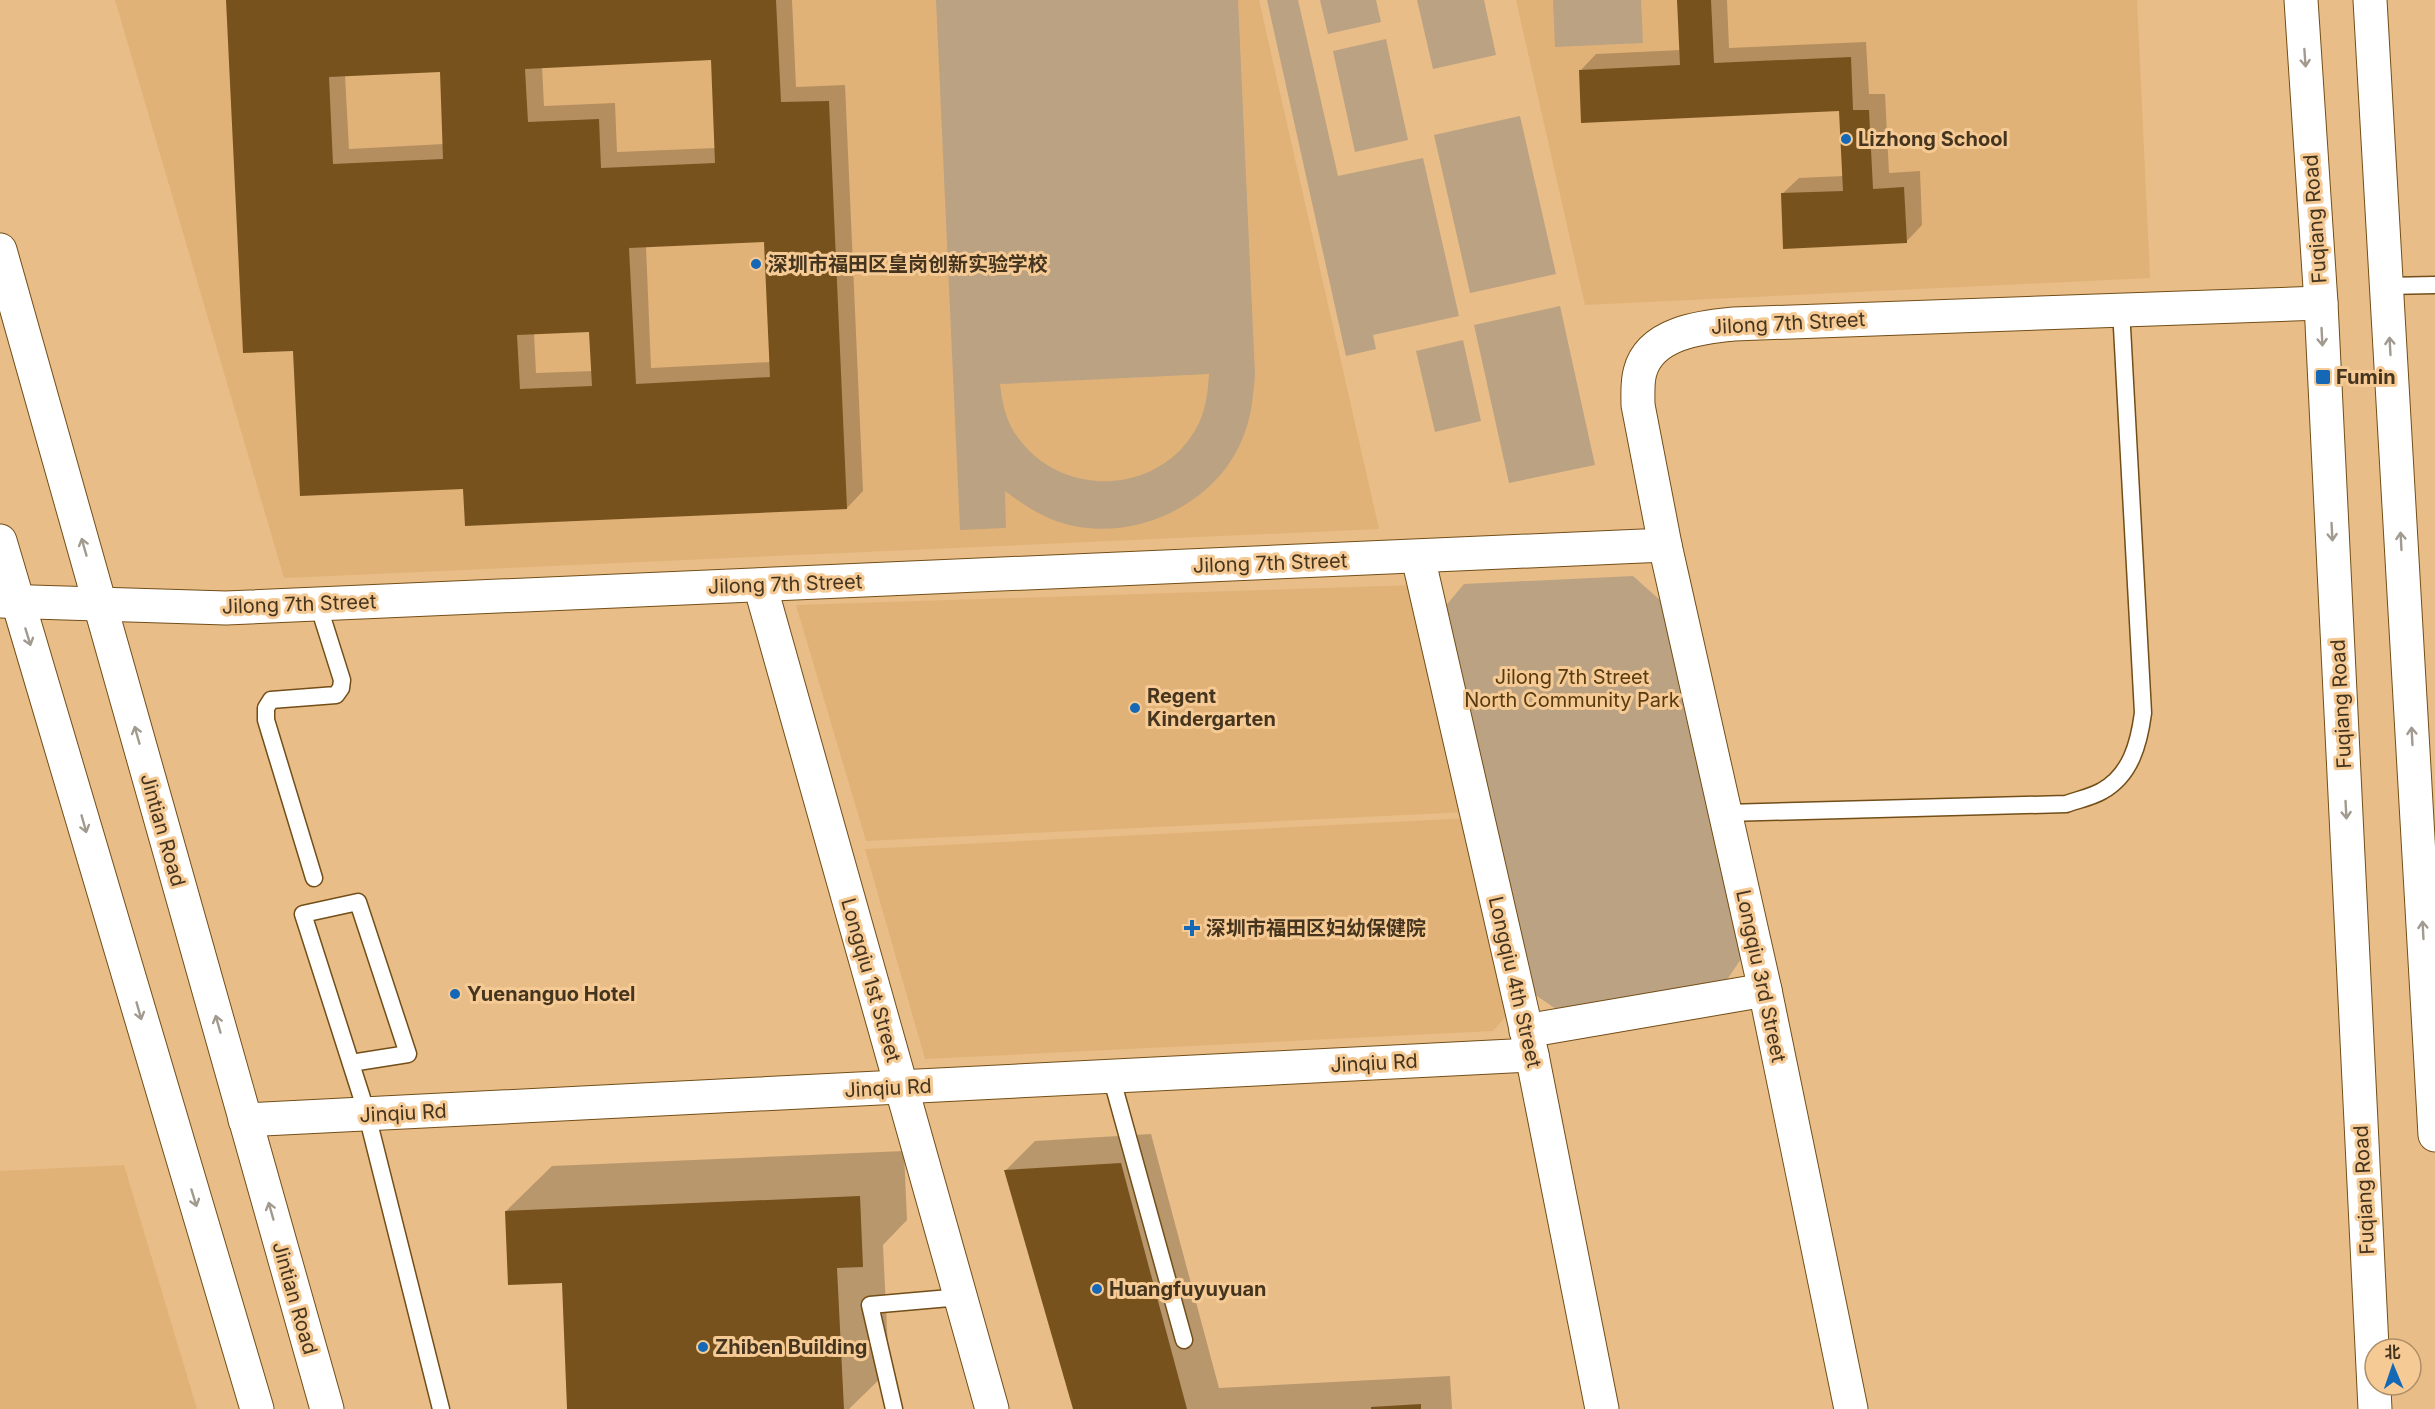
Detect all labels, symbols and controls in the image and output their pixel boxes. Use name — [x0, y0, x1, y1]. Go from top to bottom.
one-way arrow — [2300, 48, 2311, 68]
place label: Lizhong School — [1858, 127, 2008, 151]
marker: Lizhong School — [1839, 132, 1853, 146]
street label: Fuqiang Road — [2299, 154, 2331, 284]
place label: 深圳市福田区皇岗创新实验学校 — [768, 252, 1048, 276]
marker: 深圳市福田区皇岗创新实验学校 — [749, 257, 763, 271]
street label: Jilong 7th Street — [1710, 307, 1866, 339]
one-way arrow — [2317, 326, 2328, 346]
one-way arrow — [2384, 337, 2395, 357]
place label: Fumin — [2336, 365, 2396, 389]
marker: Fumin — [2314, 368, 2332, 386]
one-way arrow — [2327, 521, 2338, 541]
one-way arrow — [2395, 531, 2406, 551]
one-way arrow — [78, 538, 89, 557]
street label: Jilong 7th Street — [1192, 548, 1348, 578]
street label: Jilong 7th Street — [707, 569, 863, 599]
street label: Jilong 7th Street — [221, 589, 377, 619]
one-way arrow — [23, 627, 34, 646]
street label: Fuqiang Road — [2326, 639, 2356, 769]
park label: Jilong 7th Street North Community Park — [1464, 665, 1680, 712]
place label: Regent Kindergarten — [1147, 684, 1276, 731]
marker: Regent Kindergarten — [1128, 701, 1142, 715]
one-way arrow — [130, 726, 142, 745]
one-way arrow — [2406, 726, 2417, 746]
street label: Jintian Road — [135, 771, 191, 889]
one-way arrow — [2340, 800, 2351, 820]
one-way arrow — [79, 814, 90, 833]
street label: Longqiu 3rd Street — [1731, 888, 1791, 1065]
street label: Longqiu 4th Street — [1484, 894, 1547, 1071]
street label: Longqiu 1st Street — [836, 895, 906, 1065]
place label: 深圳市福田区妇幼保健院 — [1206, 916, 1426, 940]
marker: 深圳市福田区妇幼保健院 — [1183, 919, 1201, 937]
one-way arrow — [2418, 921, 2429, 941]
place label: Yuenanguo Hotel — [467, 982, 635, 1006]
marker: Yuenanguo Hotel — [448, 987, 462, 1001]
one-way arrow — [134, 1001, 145, 1020]
one-way arrow — [211, 1014, 223, 1033]
street label: Jinqiu Rd — [1330, 1049, 1418, 1077]
street label: Jinqiu Rd — [844, 1074, 932, 1102]
street label: Jinqiu Rd — [359, 1099, 447, 1127]
street label: Fuqiang Road — [2349, 1125, 2379, 1255]
one-way arrow — [189, 1188, 200, 1207]
one-way arrow — [264, 1202, 276, 1221]
street label: Jintian Road — [267, 1239, 323, 1357]
place label: Huangfuyuyuan — [1109, 1277, 1267, 1301]
marker: Huangfuyuyuan — [1090, 1282, 1104, 1296]
place label: Zhiben Building — [715, 1335, 868, 1359]
north arrow — [2363, 1337, 2423, 1397]
marker: Zhiben Building — [696, 1340, 710, 1354]
text: 北 — [2384, 1342, 2401, 1362]

